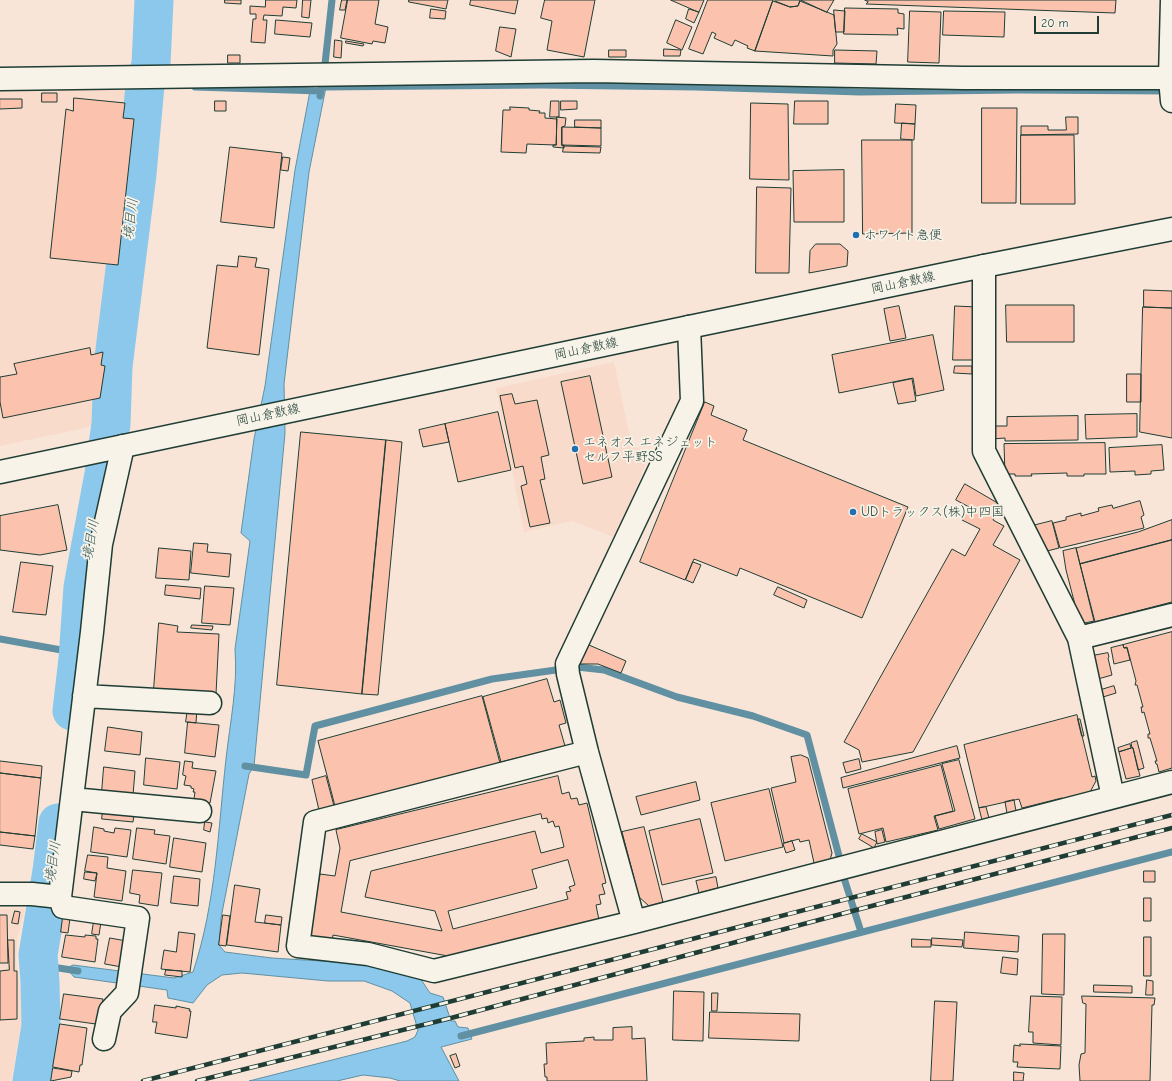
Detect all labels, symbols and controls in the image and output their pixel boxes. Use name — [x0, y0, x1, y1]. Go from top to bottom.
scale bar — [1036, 8, 1101, 34]
text: 20 m — [1041, 16, 1069, 30]
water label: 境目川 — [120, 197, 142, 241]
place label: ホワイト急便 — [864, 227, 942, 243]
marker: ホワイト急便 — [851, 230, 861, 240]
street label: 岡山倉敷線 — [870, 269, 936, 297]
street label: 岡山倉敷線 — [553, 335, 619, 363]
street label: 岡山倉敷線 — [235, 401, 301, 429]
place label: エネオス エネジェット セルフ平野SS — [583, 434, 717, 465]
marker: エネオス エネジェット セルフ平野SS — [570, 444, 580, 454]
place label: UDトラックス(株)中四国 — [861, 504, 1004, 520]
marker: UDトラックス(株)中四国 — [848, 507, 858, 517]
water label: 境目川 — [79, 518, 103, 562]
water label: 境目川 — [42, 840, 64, 884]

